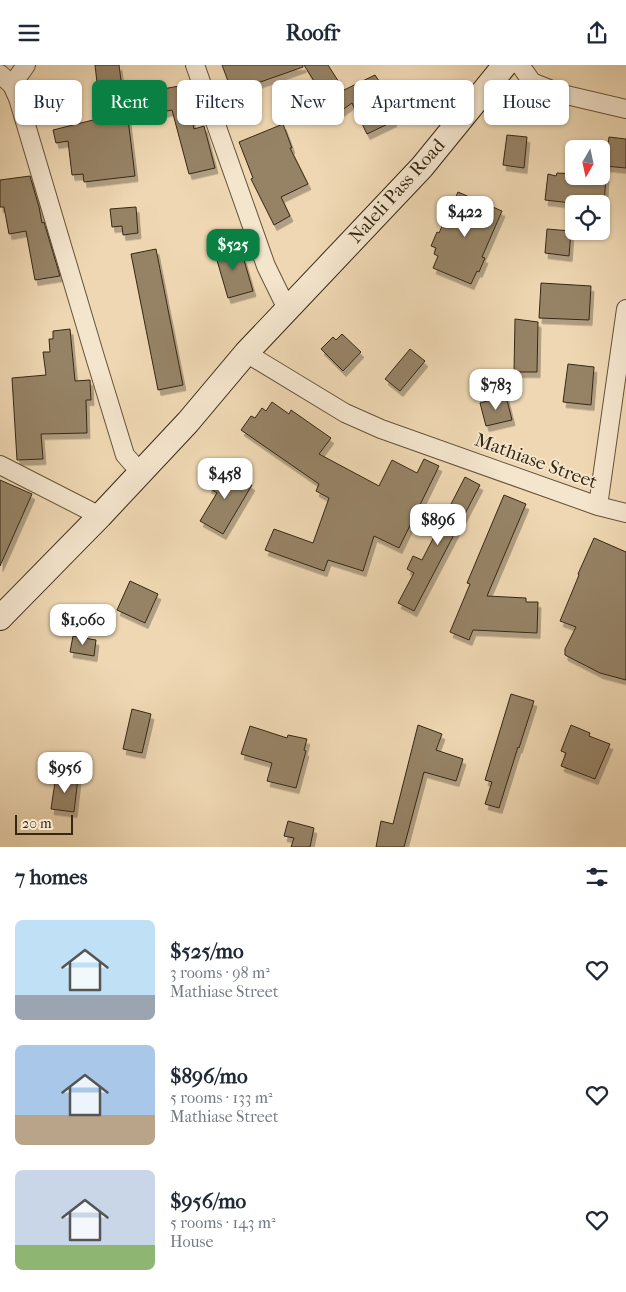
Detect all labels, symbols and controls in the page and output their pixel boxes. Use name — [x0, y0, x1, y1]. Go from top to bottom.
icon: menu — [15, 19, 43, 47]
icon: share — [583, 19, 611, 47]
text: Roofr — [286, 20, 340, 46]
chip: Buy — [15, 80, 82, 125]
chip: Rent — [92, 80, 167, 125]
chip: Filters — [177, 80, 262, 125]
chip: New — [272, 80, 344, 125]
chip: Apartment — [354, 80, 474, 125]
chip: House — [484, 80, 569, 125]
street label: Naleli Pass Road — [344, 134, 450, 248]
north arrow — [565, 140, 610, 185]
map controls — [565, 140, 610, 240]
pin: $422 — [435, 195, 495, 238]
button: locate — [565, 195, 610, 240]
text: $422 — [448, 202, 482, 221]
pin: $525 — [203, 229, 263, 271]
text: $525 — [218, 235, 248, 254]
pin: $783 — [466, 369, 526, 411]
text: $783 — [480, 375, 512, 394]
street label: Mathiase Street — [472, 429, 600, 493]
pin: $458 — [195, 457, 255, 500]
text: $458 — [209, 464, 241, 483]
pin: $896 — [408, 503, 468, 546]
text: $896 — [421, 510, 455, 529]
pin: $1,060 — [42, 603, 124, 646]
text: $1,060 — [61, 610, 105, 629]
pin: $956 — [35, 751, 95, 794]
text: $956 — [49, 758, 81, 777]
scale bar — [15, 812, 72, 835]
text: 20 m — [22, 815, 52, 832]
icon: filters — [583, 863, 611, 891]
text: 7 homes — [15, 865, 87, 889]
text: $525/mo — [170, 939, 244, 963]
icon: home — [55, 940, 115, 1000]
icon: heart — [583, 956, 611, 984]
text: 3 rooms · 98 m² — [170, 963, 270, 982]
text: Mathiase Street — [170, 982, 278, 1001]
text: $896/mo — [170, 1064, 248, 1088]
icon: home — [55, 1065, 115, 1125]
icon: heart — [583, 1081, 611, 1109]
text: 5 rooms · 133 m² — [170, 1088, 273, 1107]
text: Mathiase Street — [170, 1107, 278, 1126]
text: $956/mo — [170, 1189, 246, 1213]
icon: home — [55, 1190, 115, 1250]
icon: heart — [583, 1206, 611, 1234]
text: 5 rooms · 143 m² — [170, 1213, 275, 1232]
text: House — [170, 1232, 213, 1251]

